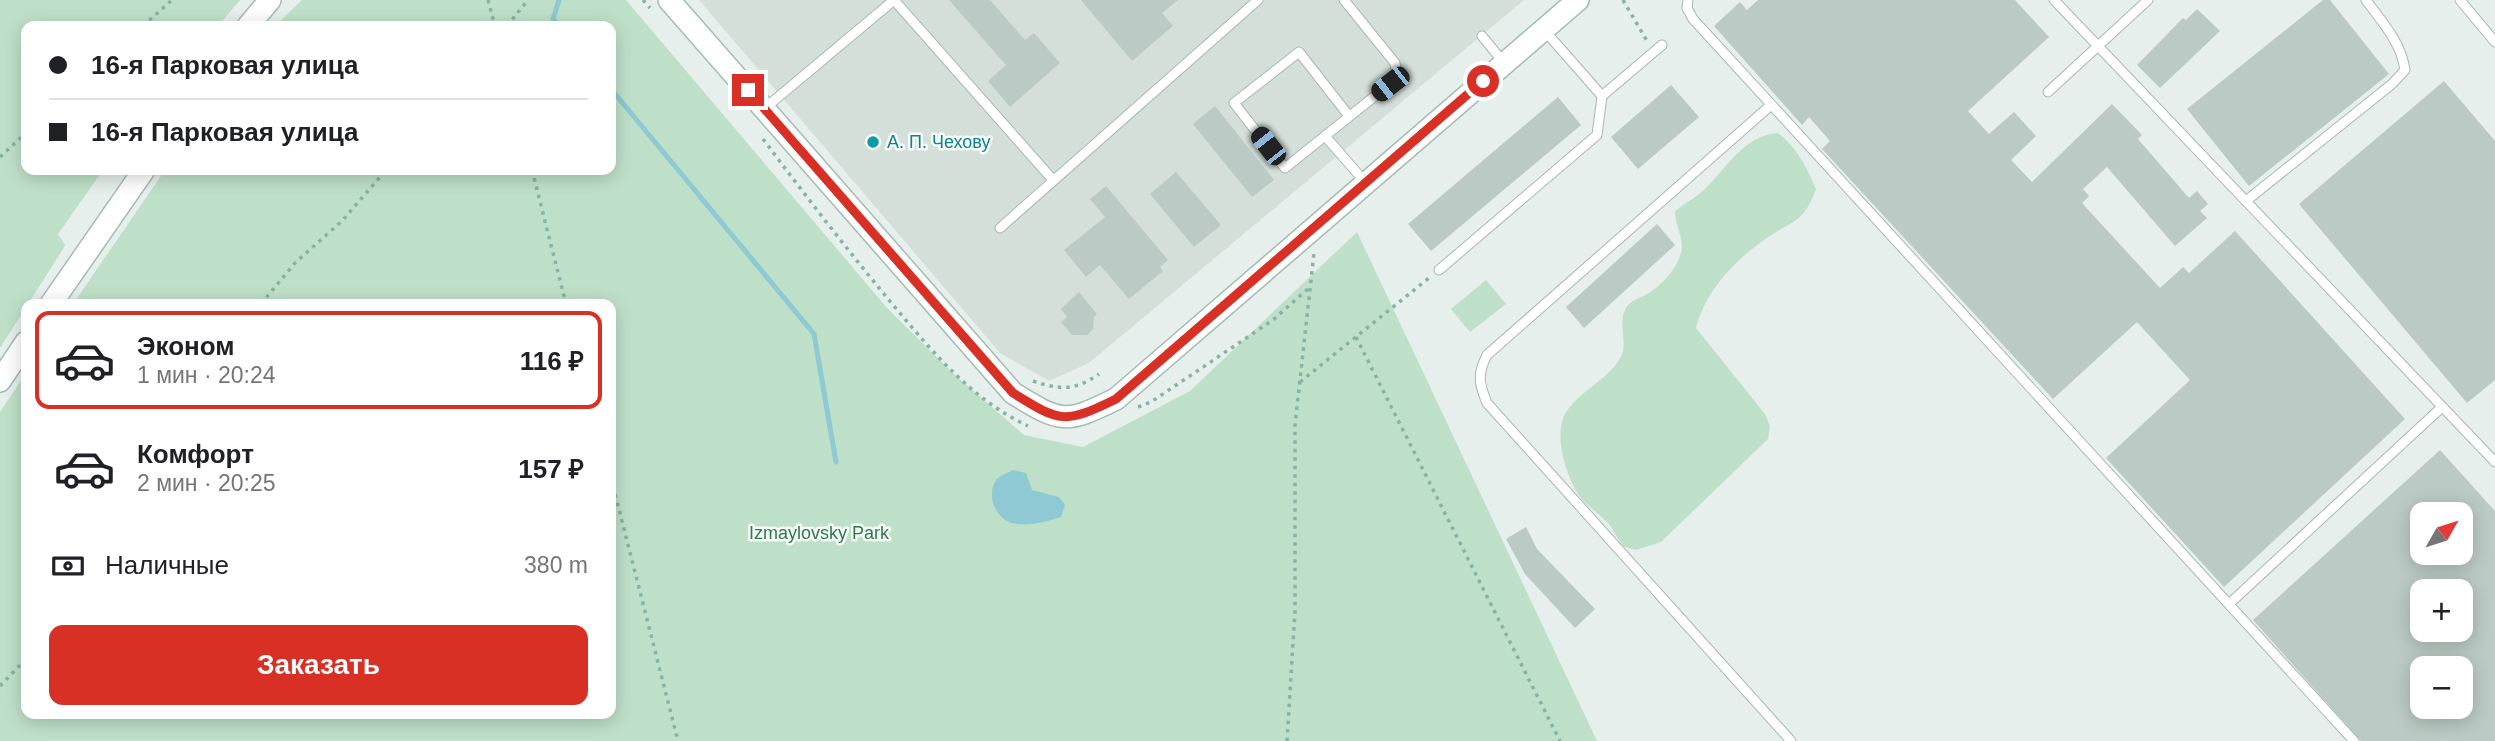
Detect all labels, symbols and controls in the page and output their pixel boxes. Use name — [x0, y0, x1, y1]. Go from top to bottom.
text: 16-я Парковая улица — [91, 50, 358, 80]
car — [1367, 63, 1414, 105]
route start — [1467, 65, 1499, 97]
route end — [732, 74, 764, 106]
text: 16-я Парковая улица — [91, 117, 358, 147]
car — [1247, 123, 1290, 169]
place label: А. П. Чехову — [887, 132, 991, 152]
marker: А. П. Чехову — [865, 134, 881, 150]
icon: car — [53, 329, 116, 392]
text: Эконом — [137, 331, 235, 361]
text: 116 ₽ — [520, 346, 584, 376]
text: 1 мин · 20:24 — [137, 362, 276, 388]
icon: car — [53, 437, 116, 500]
text: Комфорт — [137, 439, 254, 469]
text: 157 ₽ — [518, 454, 584, 484]
text: 2 мин · 20:25 — [137, 470, 276, 496]
north arrow — [2410, 502, 2473, 565]
map controls — [2410, 502, 2473, 719]
park label: Izmaylovsky Park — [749, 523, 890, 543]
icon: cash — [49, 547, 87, 585]
text: Наличные — [105, 550, 229, 580]
text: 380 m — [524, 552, 588, 578]
button: + — [2410, 579, 2473, 642]
button: Заказать — [49, 625, 588, 705]
button: − — [2410, 656, 2473, 719]

